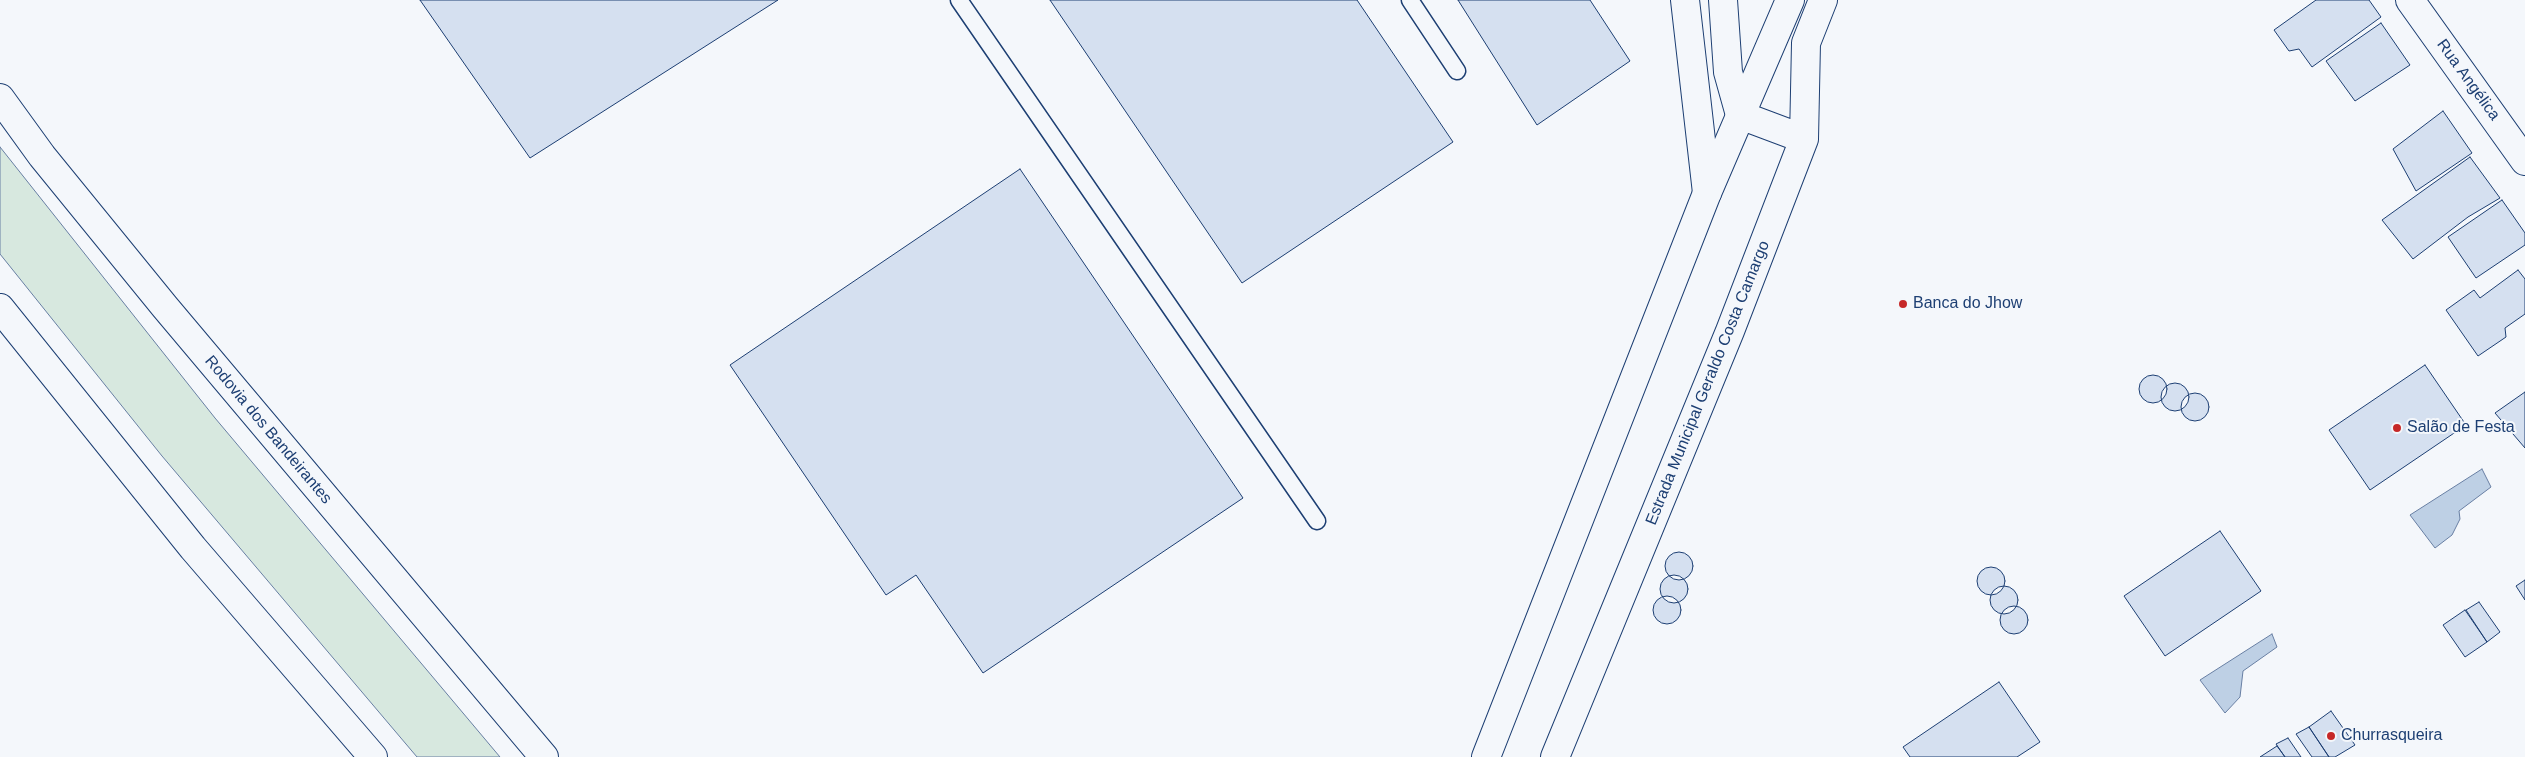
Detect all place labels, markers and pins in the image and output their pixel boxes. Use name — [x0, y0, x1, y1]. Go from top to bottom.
place label: Banca do Jhow — [1913, 294, 2022, 314]
marker: Banca do Jhow — [1897, 298, 1909, 310]
place label: Salão de Festa — [2407, 418, 2515, 438]
marker: Salão de Festa — [2391, 422, 2403, 434]
place label: Churrasqueira — [2341, 726, 2442, 746]
marker: Churrasqueira — [2325, 730, 2337, 742]

